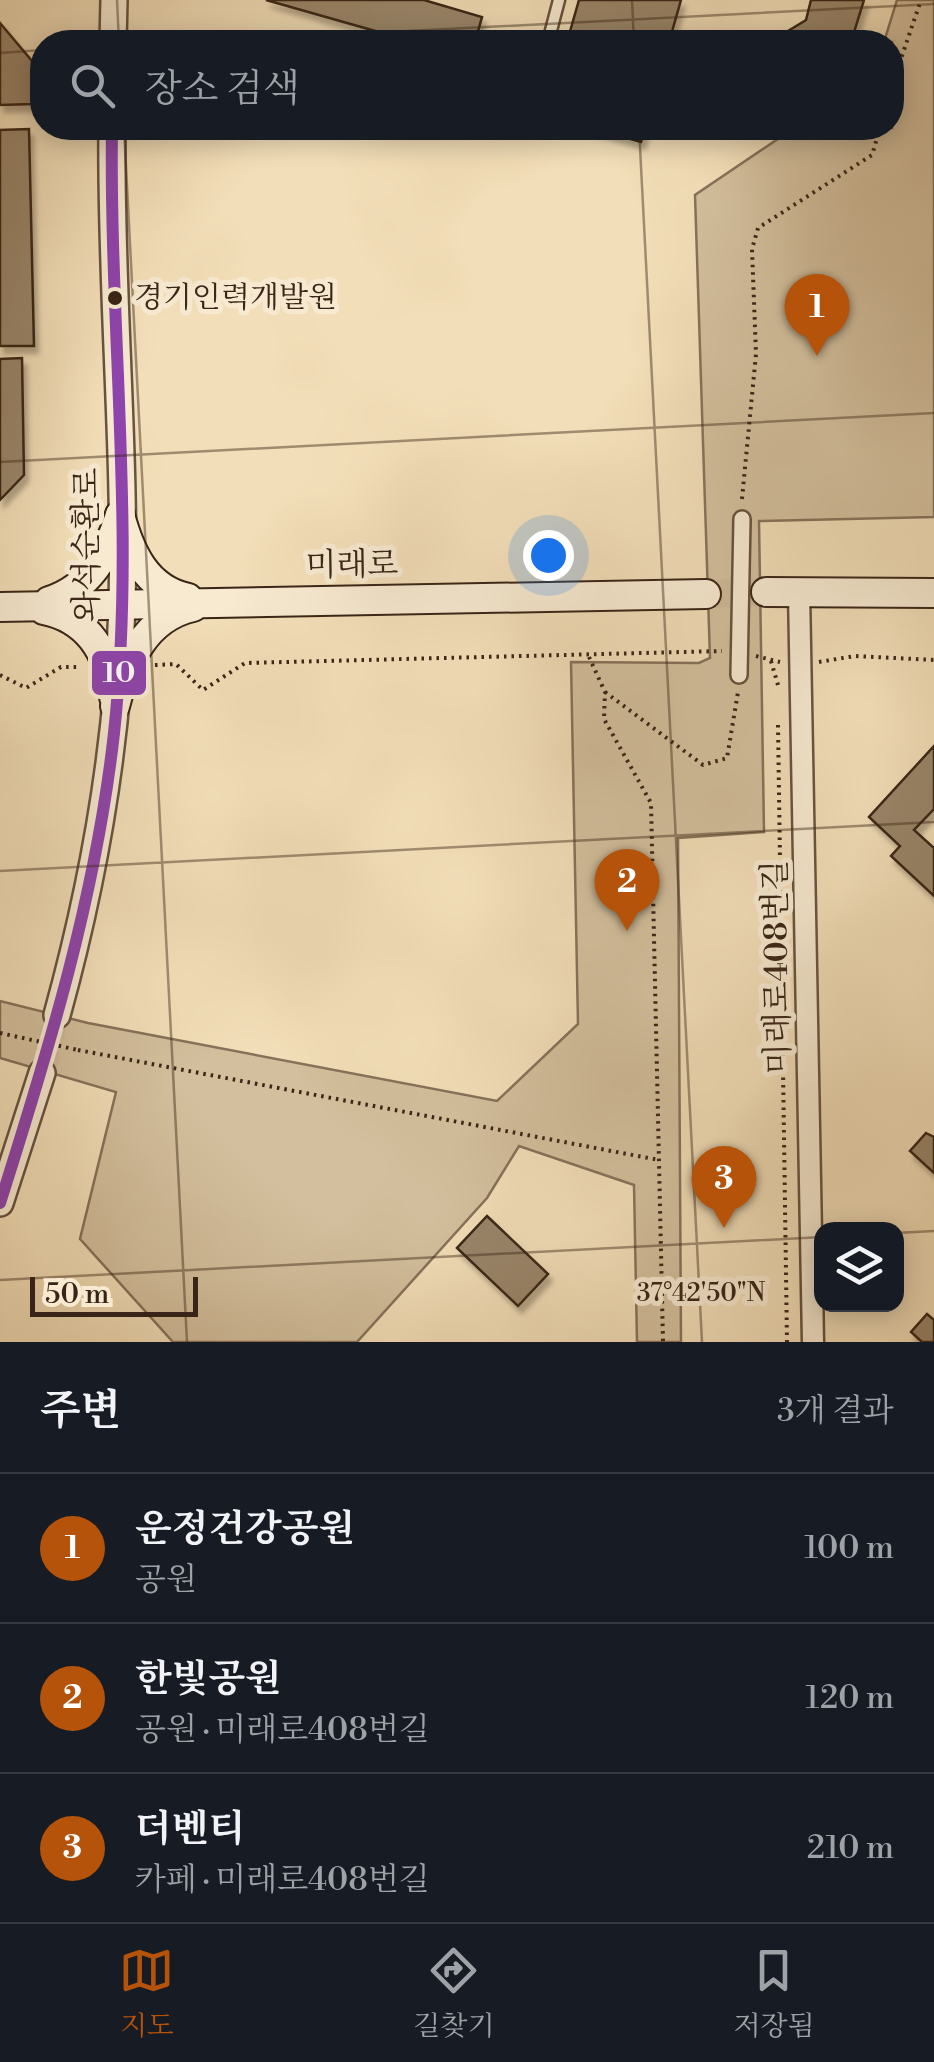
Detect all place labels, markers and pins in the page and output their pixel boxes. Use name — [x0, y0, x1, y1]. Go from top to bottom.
pin: 1 — [784, 274, 850, 356]
place label: 경기인력개발원 — [134, 279, 337, 317]
marker: 경기인력개발원 — [105, 288, 125, 308]
pin: 2 — [594, 848, 660, 931]
pin: 3 — [692, 1146, 756, 1228]

